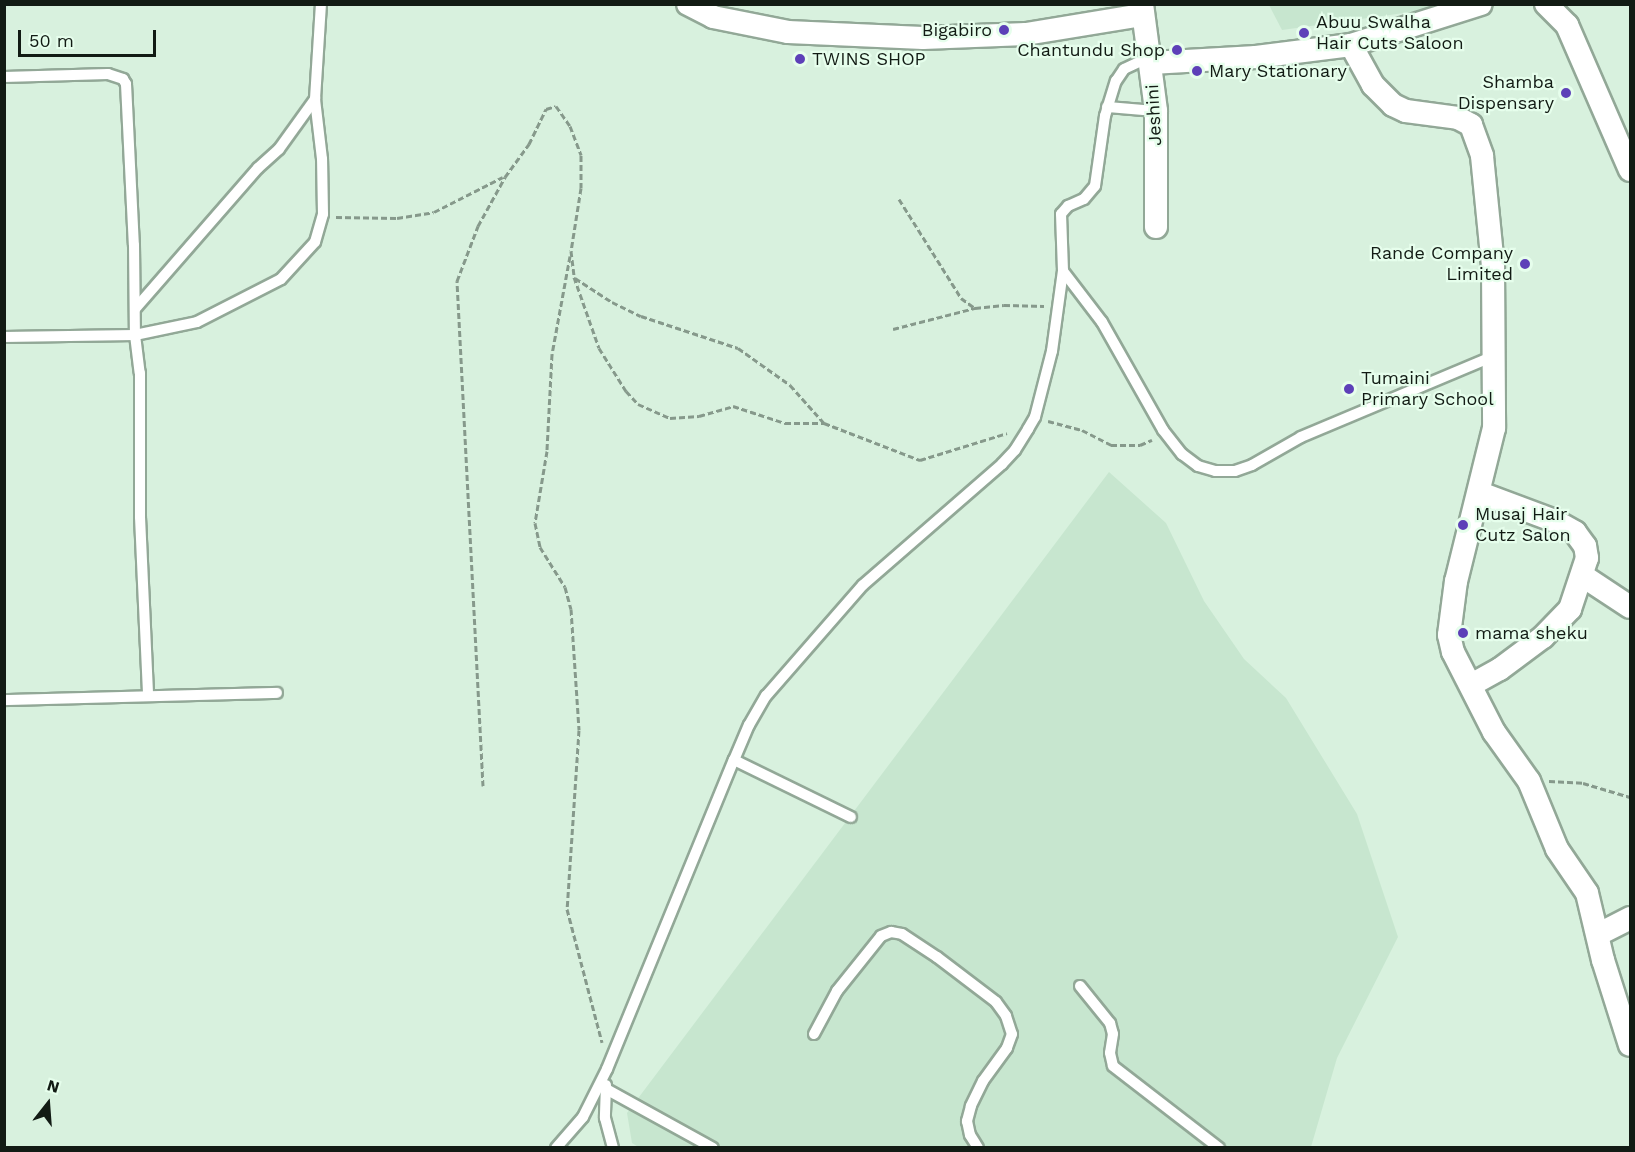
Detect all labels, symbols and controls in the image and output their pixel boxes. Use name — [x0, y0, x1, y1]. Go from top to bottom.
place label: Abuu Swalha Hair Cuts Saloon — [1316, 12, 1464, 54]
scale bar — [21, 18, 159, 56]
place label: Bigabiro — [922, 19, 992, 41]
marker: Bigabiro — [997, 23, 1011, 37]
marker: Abuu Swalha Hair Cuts Saloon — [1297, 26, 1311, 40]
text: 50 m — [29, 30, 74, 51]
place label: Chantundu Shop — [1017, 39, 1165, 61]
marker: Chantundu Shop — [1170, 43, 1184, 57]
place label: TWINS SHOP — [812, 48, 926, 70]
marker: TWINS SHOP — [793, 52, 807, 66]
place label: Mary Stationary — [1209, 60, 1347, 82]
marker: Mary Stationary — [1190, 64, 1204, 78]
place label: Shamba Dispensary — [1458, 72, 1554, 115]
street label: Jeshini — [1142, 84, 1166, 146]
marker: Shamba Dispensary — [1559, 86, 1573, 100]
place label: Rande Company Limited — [1370, 243, 1513, 286]
marker: Rande Company Limited — [1518, 257, 1532, 271]
place label: Tumaini Primary School — [1361, 368, 1494, 410]
marker: Tumaini Primary School — [1342, 382, 1356, 396]
place label: Musaj Hair Cutz Salon — [1475, 504, 1571, 546]
marker: Musaj Hair Cutz Salon — [1456, 518, 1470, 532]
place label: mama sheku — [1475, 622, 1588, 644]
marker: mama sheku — [1456, 626, 1470, 640]
north arrow — [18, 1074, 78, 1134]
text: N — [45, 1075, 62, 1097]

